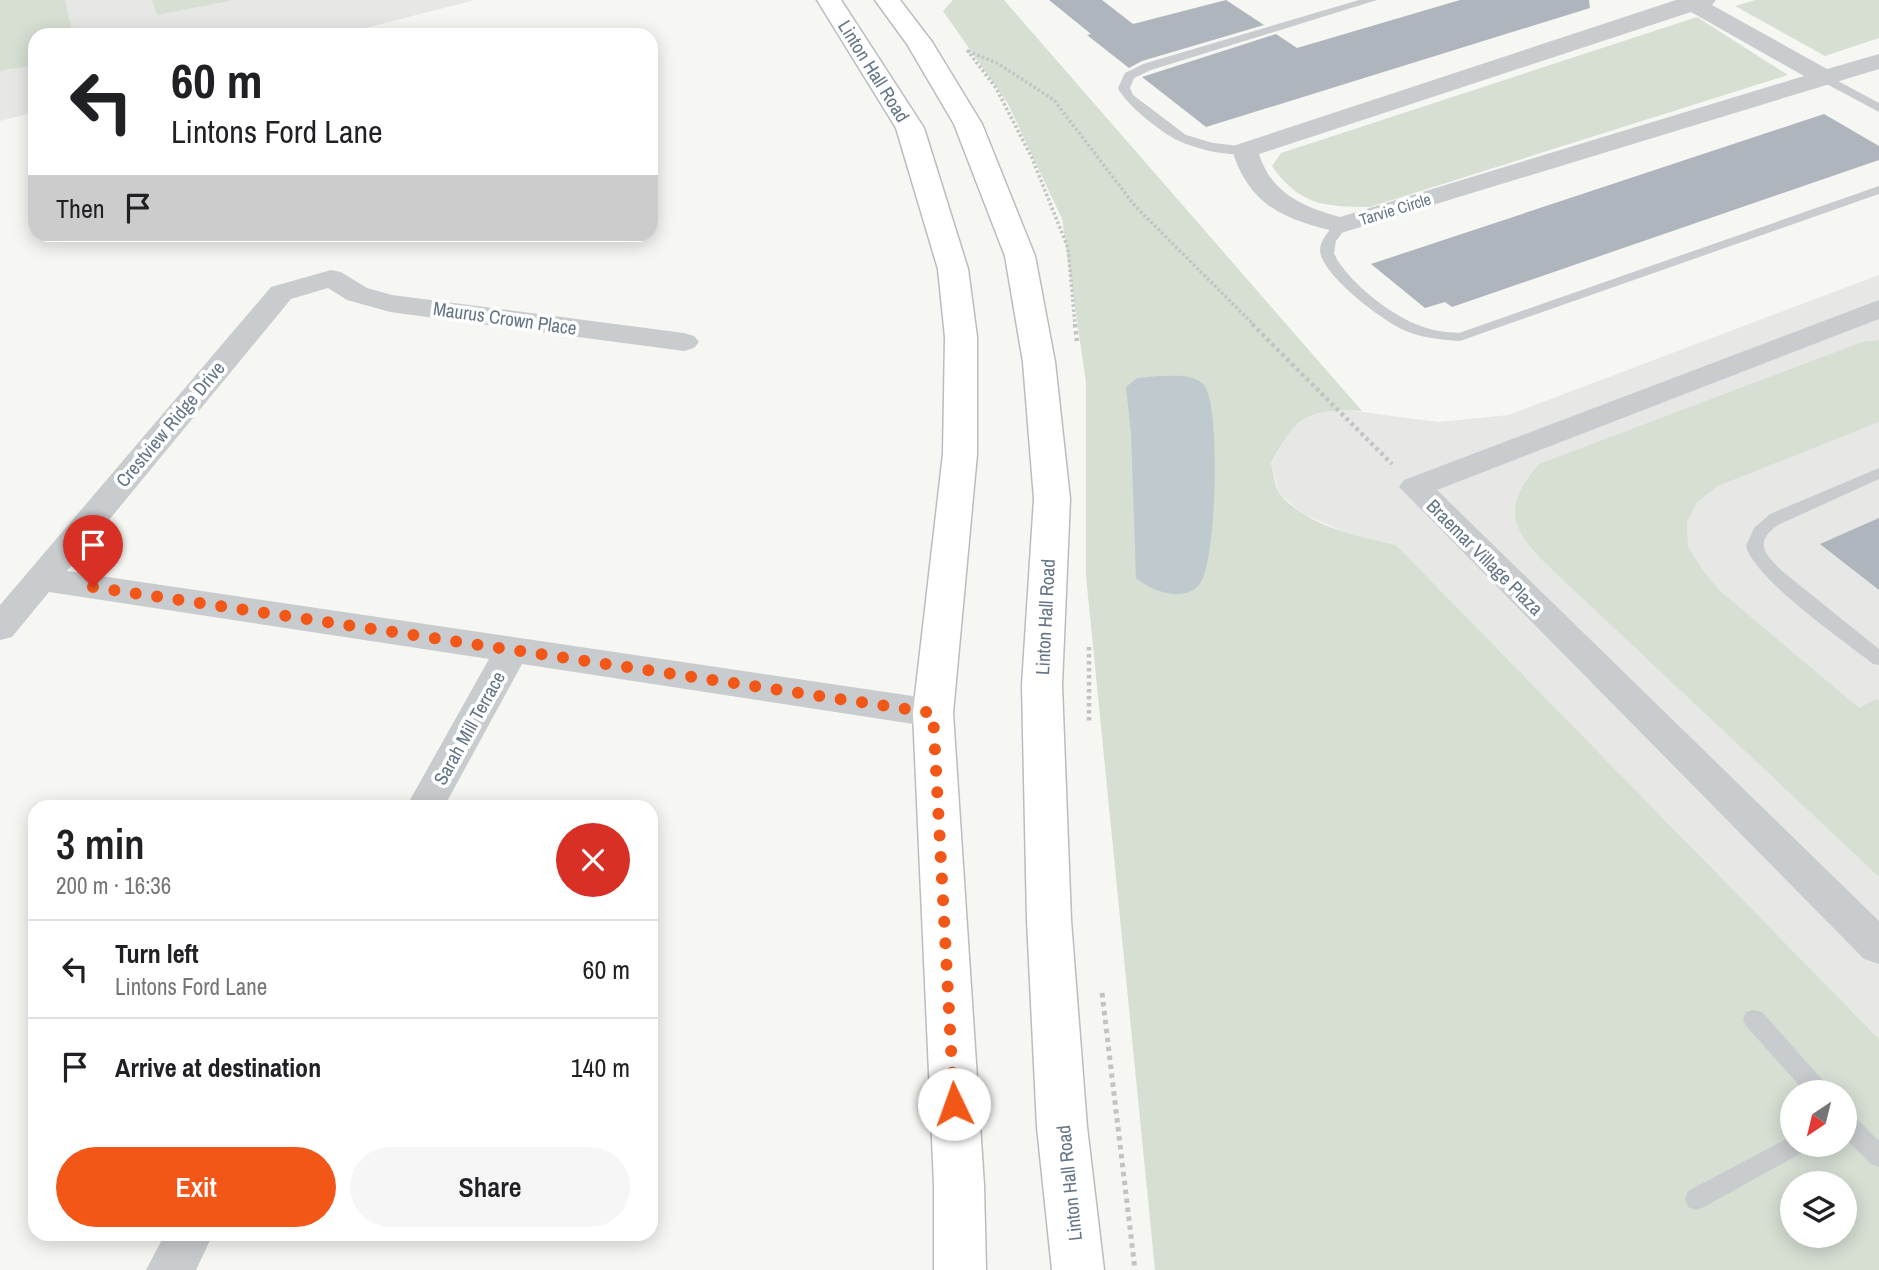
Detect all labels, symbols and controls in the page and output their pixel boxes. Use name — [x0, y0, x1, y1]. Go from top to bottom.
street label: Linton Hall Road — [832, 15, 916, 127]
text: 60 m — [171, 47, 263, 113]
icon: left — [56, 56, 147, 147]
text: Lintons Ford Lane — [171, 110, 383, 153]
street label: Tarvie Circle — [1356, 188, 1434, 230]
icon: arrive — [119, 189, 157, 227]
text: Then — [56, 191, 105, 226]
street label: Maurus Crown Place — [432, 295, 578, 341]
street label: Crestview Ridge Drive — [110, 356, 230, 492]
street label: Braemar Village Plaza — [1421, 493, 1549, 621]
pin — [63, 515, 123, 587]
icon: arrive — [74, 526, 112, 564]
street label: Linton Hall Road — [1029, 558, 1061, 676]
street label: Sarah Mill Terrace — [427, 667, 511, 789]
text: 3 min — [56, 816, 145, 872]
button: close — [556, 823, 630, 897]
text: 200 m · 16:36 — [56, 870, 171, 901]
text: Turn left — [115, 936, 199, 971]
icon: left — [56, 950, 94, 988]
text: 60 m — [583, 952, 630, 987]
text: Lintons Ford Lane — [115, 971, 267, 1002]
icon: arrive — [56, 1048, 94, 1086]
text: Arrive at destination — [115, 1050, 321, 1085]
text: 140 m — [571, 1050, 630, 1085]
position arrow — [917, 1067, 991, 1141]
north arrow — [1780, 1080, 1857, 1157]
map controls — [1780, 1080, 1857, 1248]
street label: Linton Hall Road — [1050, 1124, 1088, 1242]
button: Exit — [56, 1147, 336, 1227]
button: Share — [350, 1147, 630, 1227]
button: layers — [1780, 1171, 1857, 1248]

